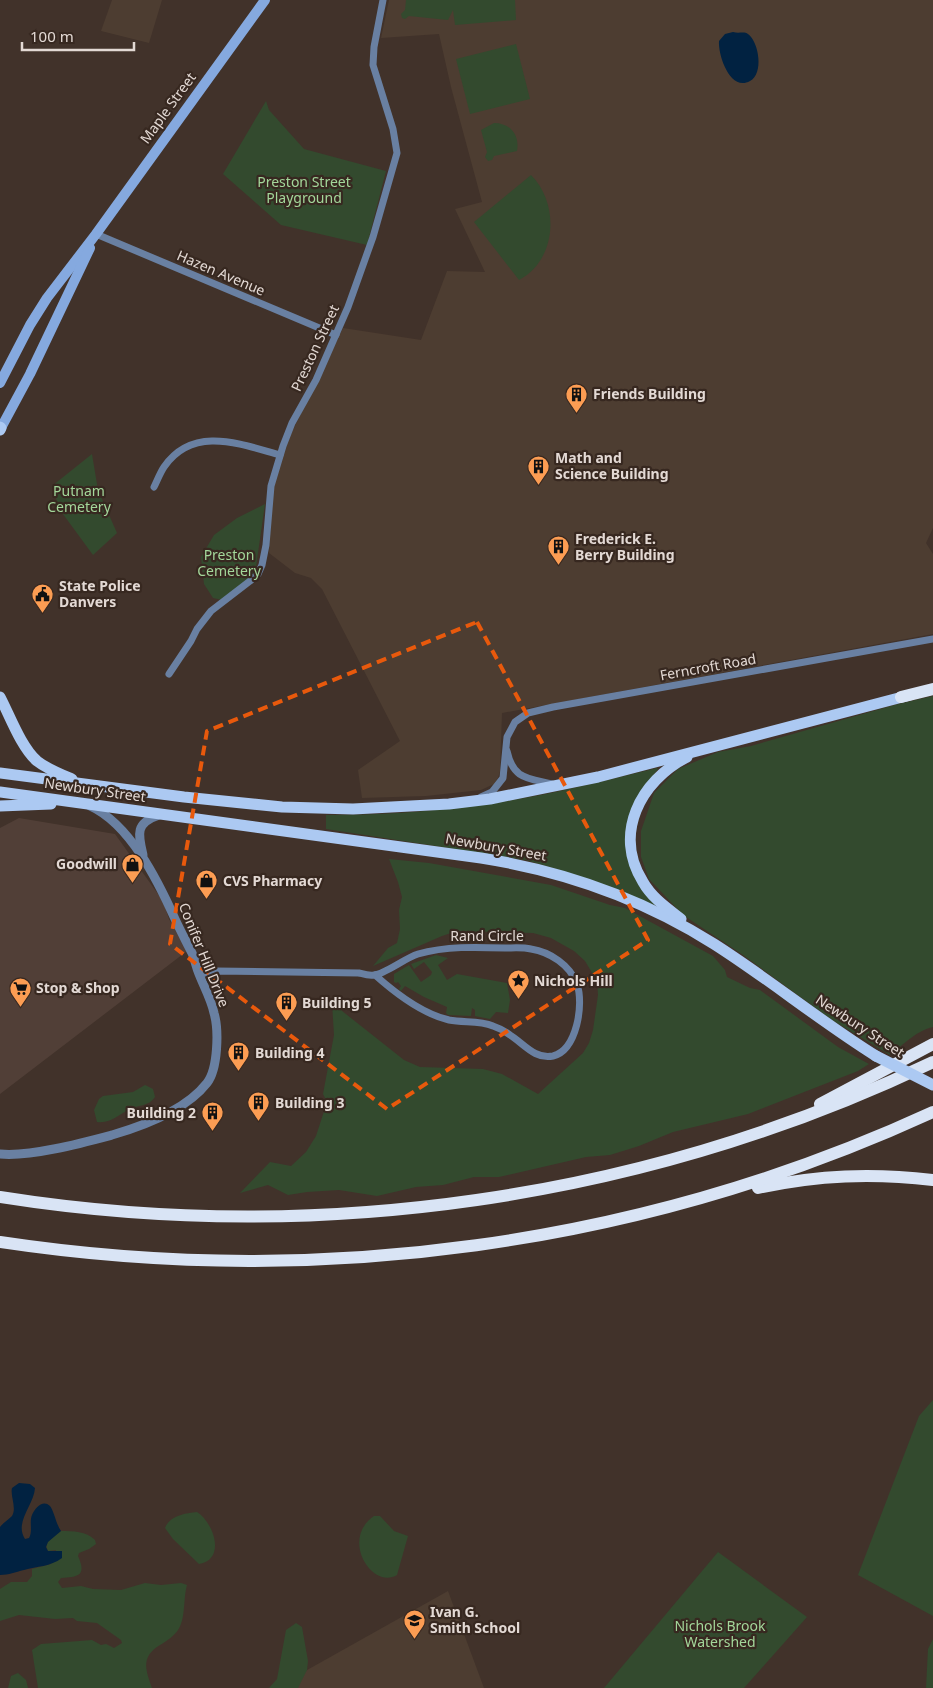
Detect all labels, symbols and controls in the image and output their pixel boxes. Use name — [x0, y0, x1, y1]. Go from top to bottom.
scale bar — [22, 20, 135, 52]
text: 100 m — [30, 26, 74, 46]
street label: Maple Street — [135, 68, 200, 147]
park label: Preston Street Playground — [257, 172, 351, 207]
street label: Hazen Avenue — [174, 245, 268, 300]
street label: Preston Street — [286, 301, 343, 394]
building icon: Friends Building — [565, 382, 589, 413]
place label: Friends Building — [593, 384, 706, 403]
place label: Math and Science Building — [555, 448, 669, 483]
building icon: Math and Science Building — [527, 454, 551, 485]
park label: Putnam Cemetery — [47, 481, 112, 516]
place label: Frederick E. Berry Building — [575, 529, 675, 564]
building icon: Frederick E. Berry Building — [547, 535, 571, 566]
park label: Preston Cemetery — [197, 545, 262, 580]
place label: State Police Danvers — [59, 576, 141, 611]
public building icon: State Police Danvers — [31, 582, 55, 613]
street label: Ferncroft Road — [658, 649, 758, 684]
street label: Newbury Street — [43, 773, 147, 806]
street label: Newbury Street — [444, 828, 548, 865]
shop icon: Goodwill — [121, 852, 145, 883]
place label: Goodwill — [56, 854, 117, 873]
shop icon: CVS Pharmacy — [195, 869, 219, 900]
place label: CVS Pharmacy — [223, 871, 322, 890]
street label: Conifer Hill Drive — [175, 900, 234, 1010]
street label: Rand Circle — [450, 926, 524, 945]
place icon: Nichols Hill — [506, 969, 530, 1000]
place label: Nichols Hill — [534, 971, 613, 990]
supermarket icon: Stop & Shop — [8, 976, 32, 1007]
place label: Stop & Shop — [36, 978, 120, 997]
street label: Newbury Street — [812, 990, 908, 1061]
building icon: Building 5 — [274, 991, 298, 1022]
place label: Building 5 — [302, 993, 371, 1012]
building icon: Building 4 — [227, 1041, 251, 1072]
place label: Building 4 — [255, 1043, 324, 1062]
building icon: Building 3 — [247, 1091, 271, 1122]
place label: Building 3 — [275, 1093, 344, 1112]
building icon: Building 2 — [200, 1101, 224, 1132]
place label: Building 2 — [127, 1103, 196, 1122]
place label: Ivan G. Smith School — [430, 1602, 520, 1637]
school or university icon: Ivan G. Smith School — [402, 1608, 426, 1639]
park label: Nichols Brook Watershed — [674, 1616, 766, 1651]

